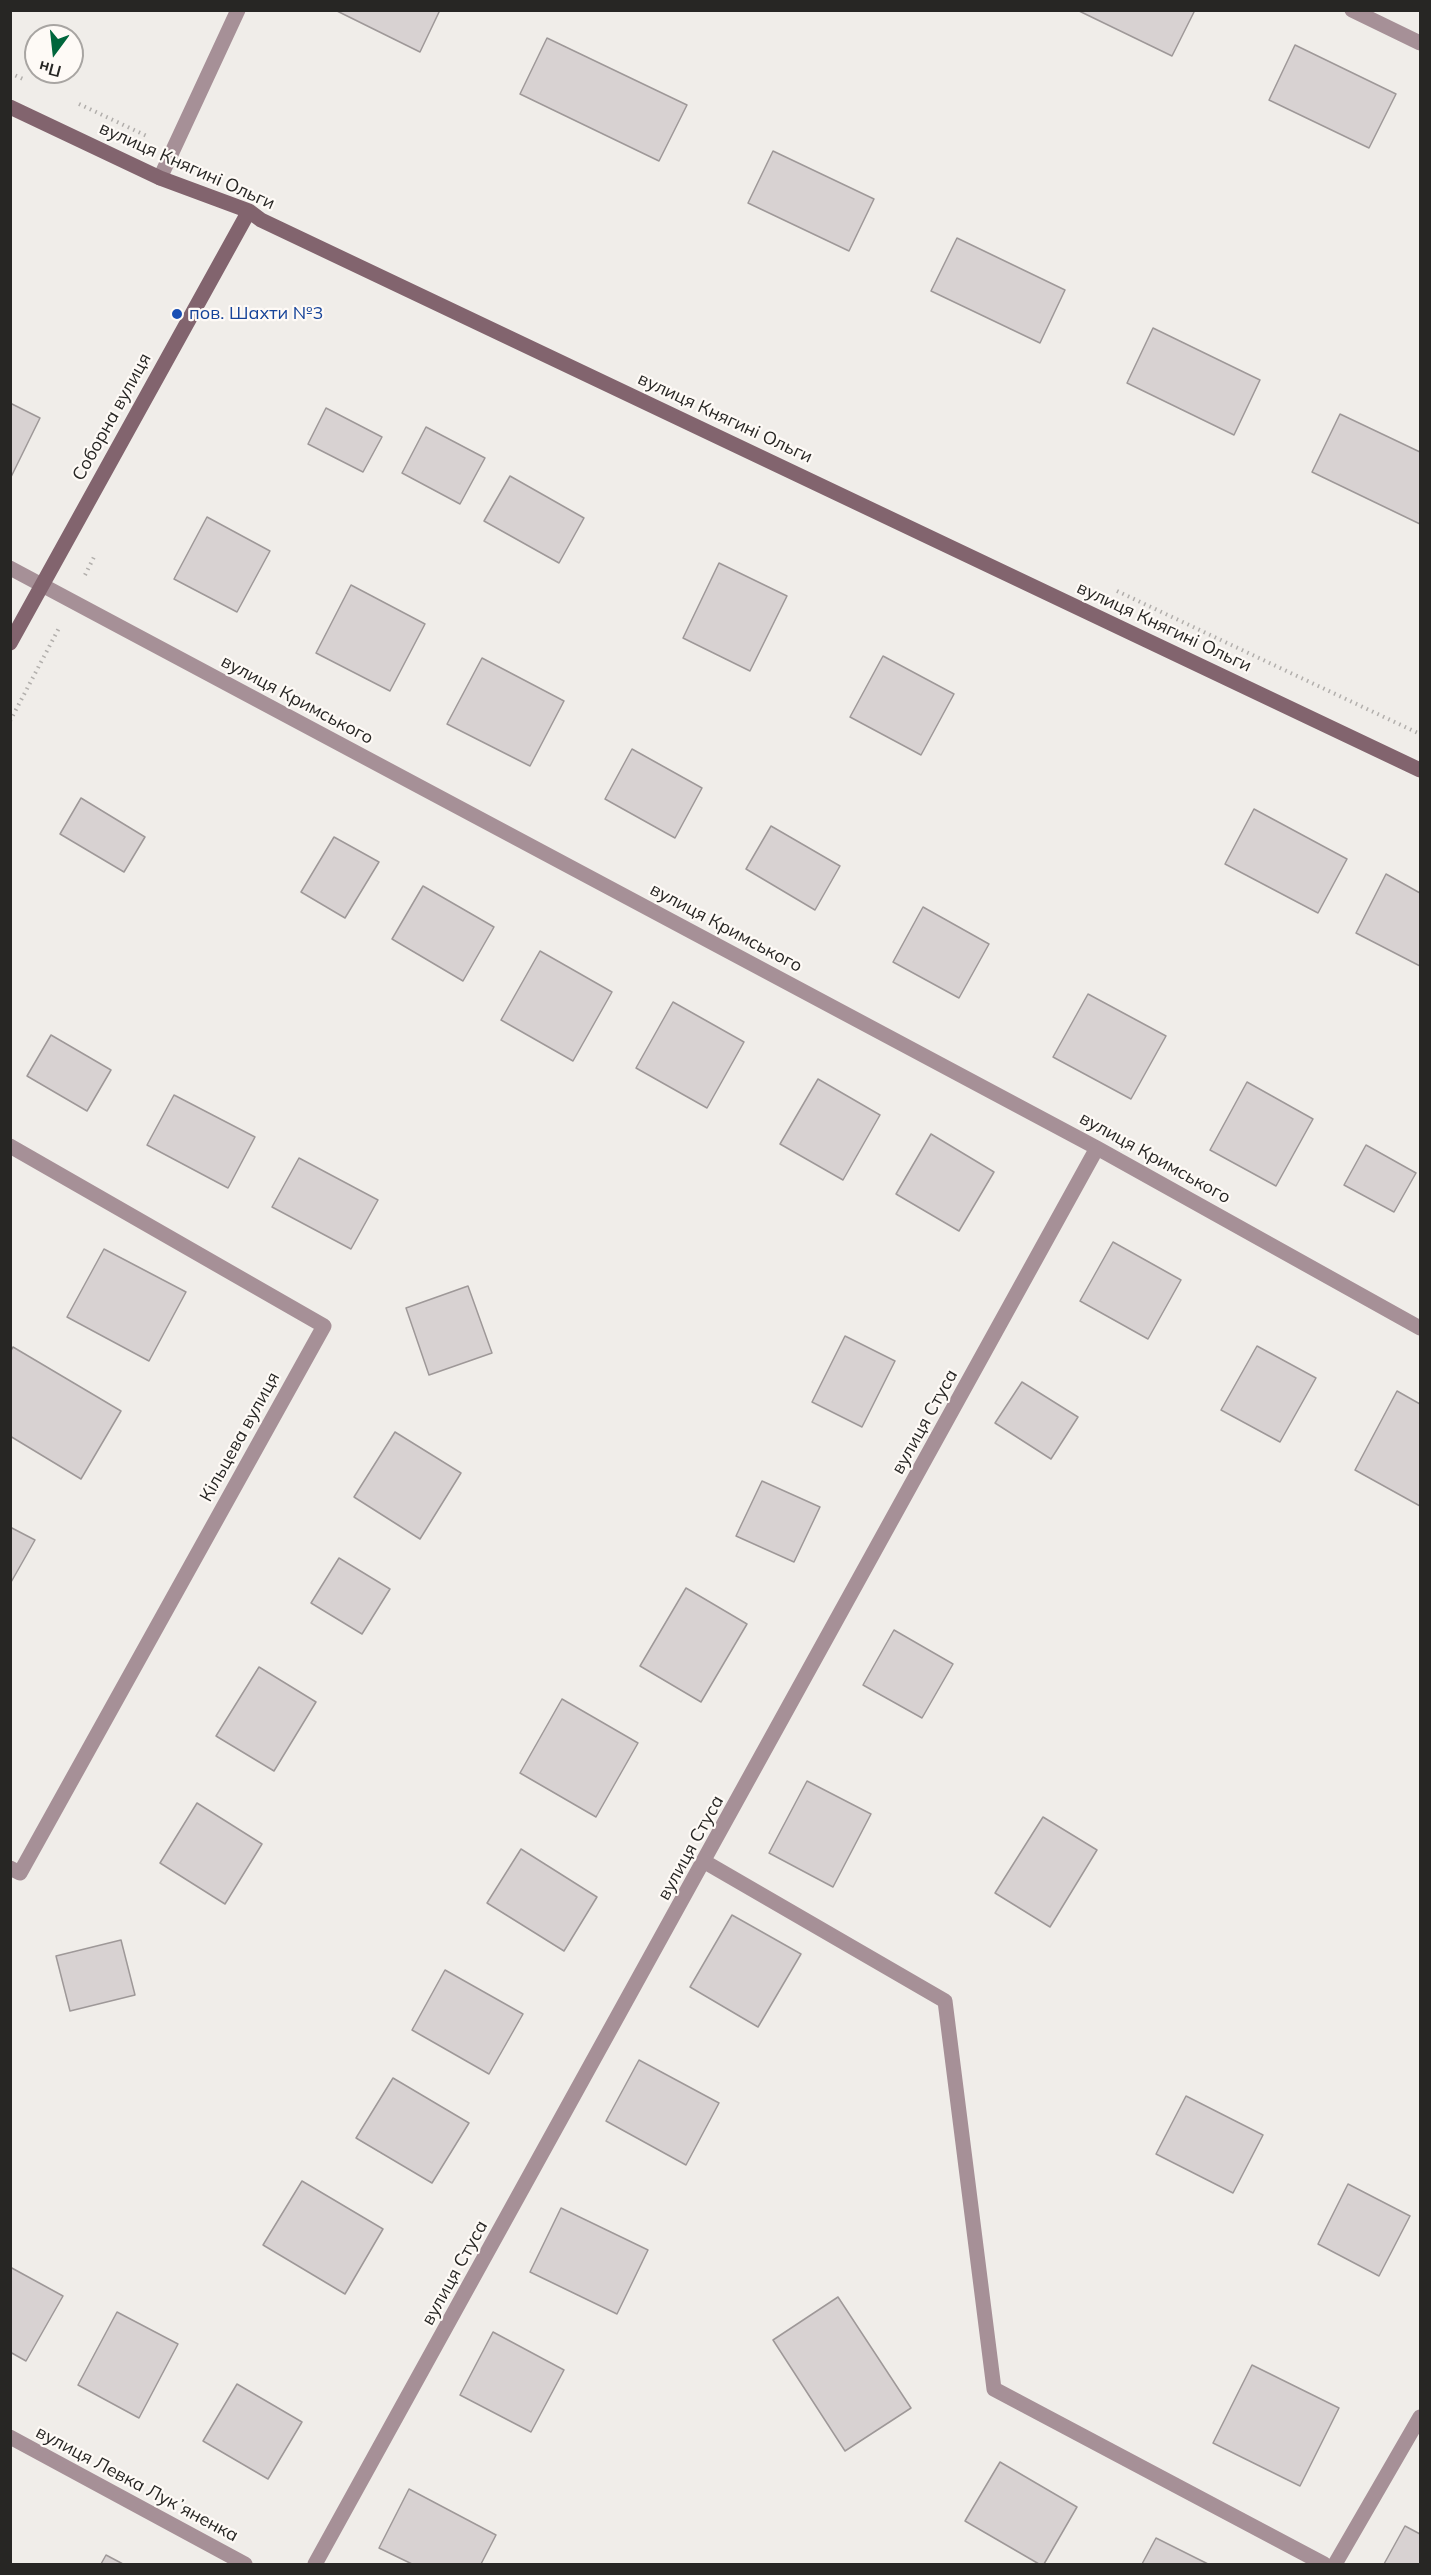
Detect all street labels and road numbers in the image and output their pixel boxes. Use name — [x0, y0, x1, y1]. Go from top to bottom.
street label: вулиця Княгині Ольги — [96, 117, 278, 215]
street label: Соборна вулиця — [68, 350, 156, 484]
street label: вулиця Княгині Ольги — [634, 368, 816, 468]
street label: вулиця Княгині Ольги — [1073, 577, 1255, 677]
street label: вулиця Кримського — [217, 651, 377, 749]
street label: вулиця Кримського — [646, 879, 806, 977]
street label: вулиця Кримського — [1076, 1108, 1234, 1208]
street label: вулиця Стуса — [887, 1366, 963, 1478]
street label: Кільцева вулиця — [195, 1368, 285, 1506]
street label: вулиця Стуса — [653, 1792, 729, 1904]
street label: вулиця Стуса — [417, 2217, 493, 2329]
street label: вулиця Левка Лукʼяненка — [32, 2421, 242, 2547]

